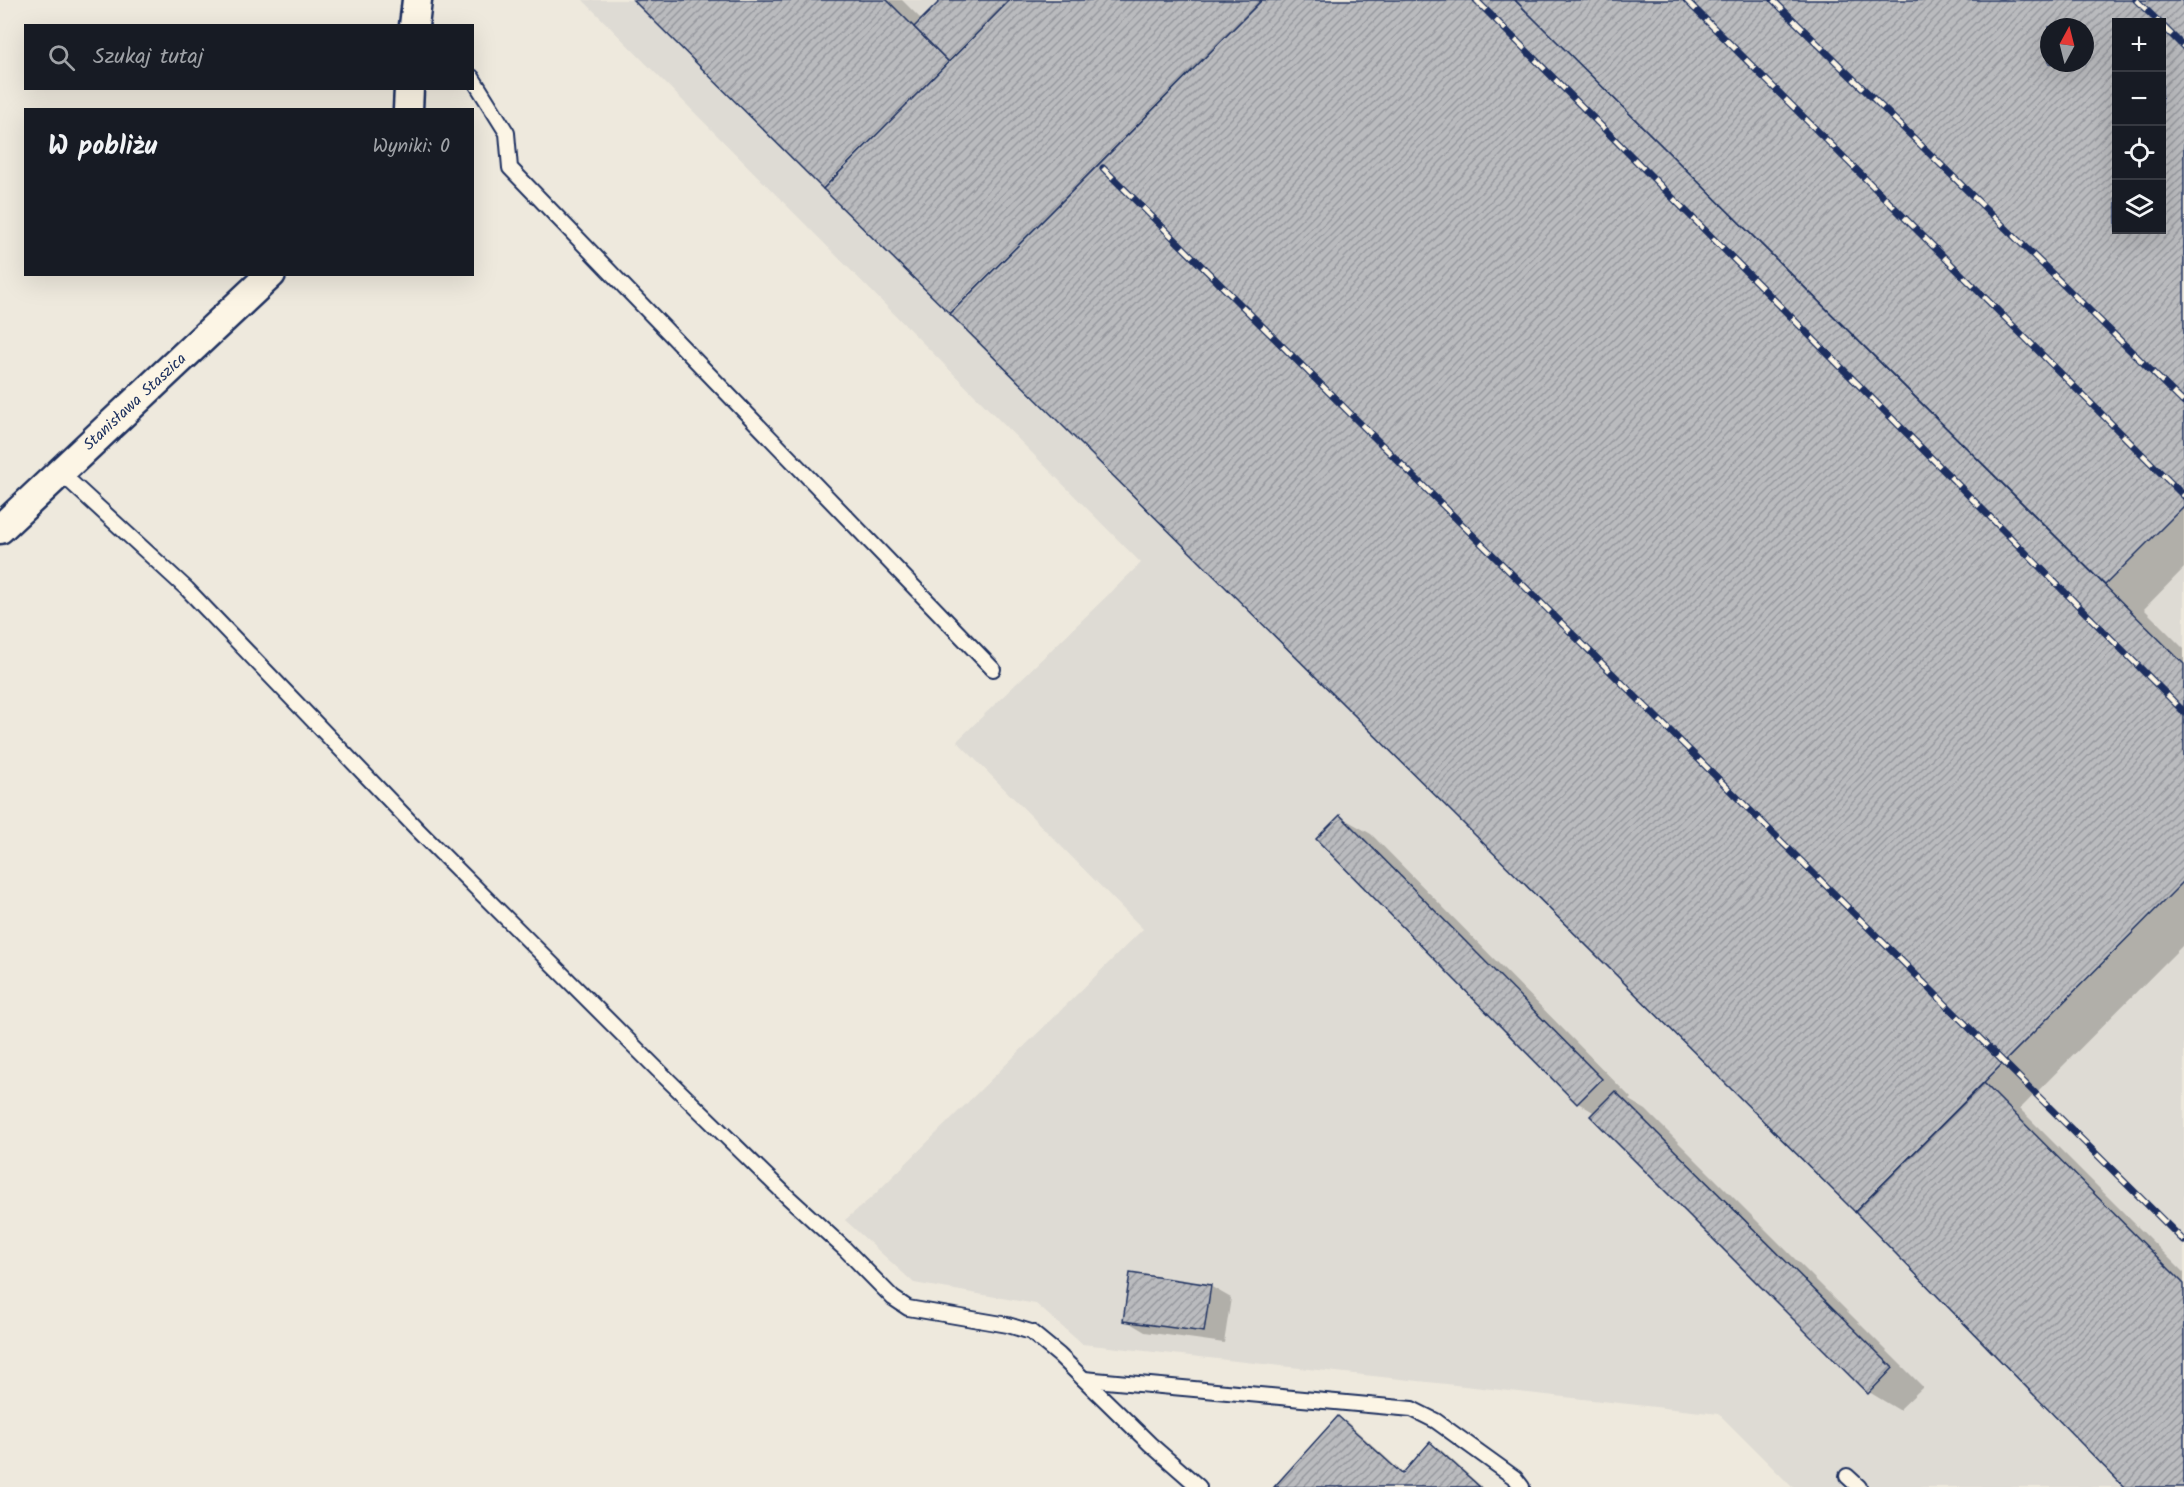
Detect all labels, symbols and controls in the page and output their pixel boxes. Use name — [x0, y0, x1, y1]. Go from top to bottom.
north arrow — [2040, 18, 2094, 72]
map controls — [2112, 18, 2166, 234]
button: + — [2112, 18, 2166, 72]
search box — [24, 24, 474, 90]
text: Szukaj tutaj — [93, 40, 204, 75]
icon: search — [45, 41, 78, 74]
button: − — [2112, 72, 2166, 126]
text: W pobliżu — [48, 126, 157, 168]
button: locate — [2112, 126, 2166, 180]
text: Wyniki: 0 — [372, 131, 450, 163]
button: layers — [2112, 180, 2166, 234]
street label: Stanisława Staszica — [78, 347, 192, 457]

